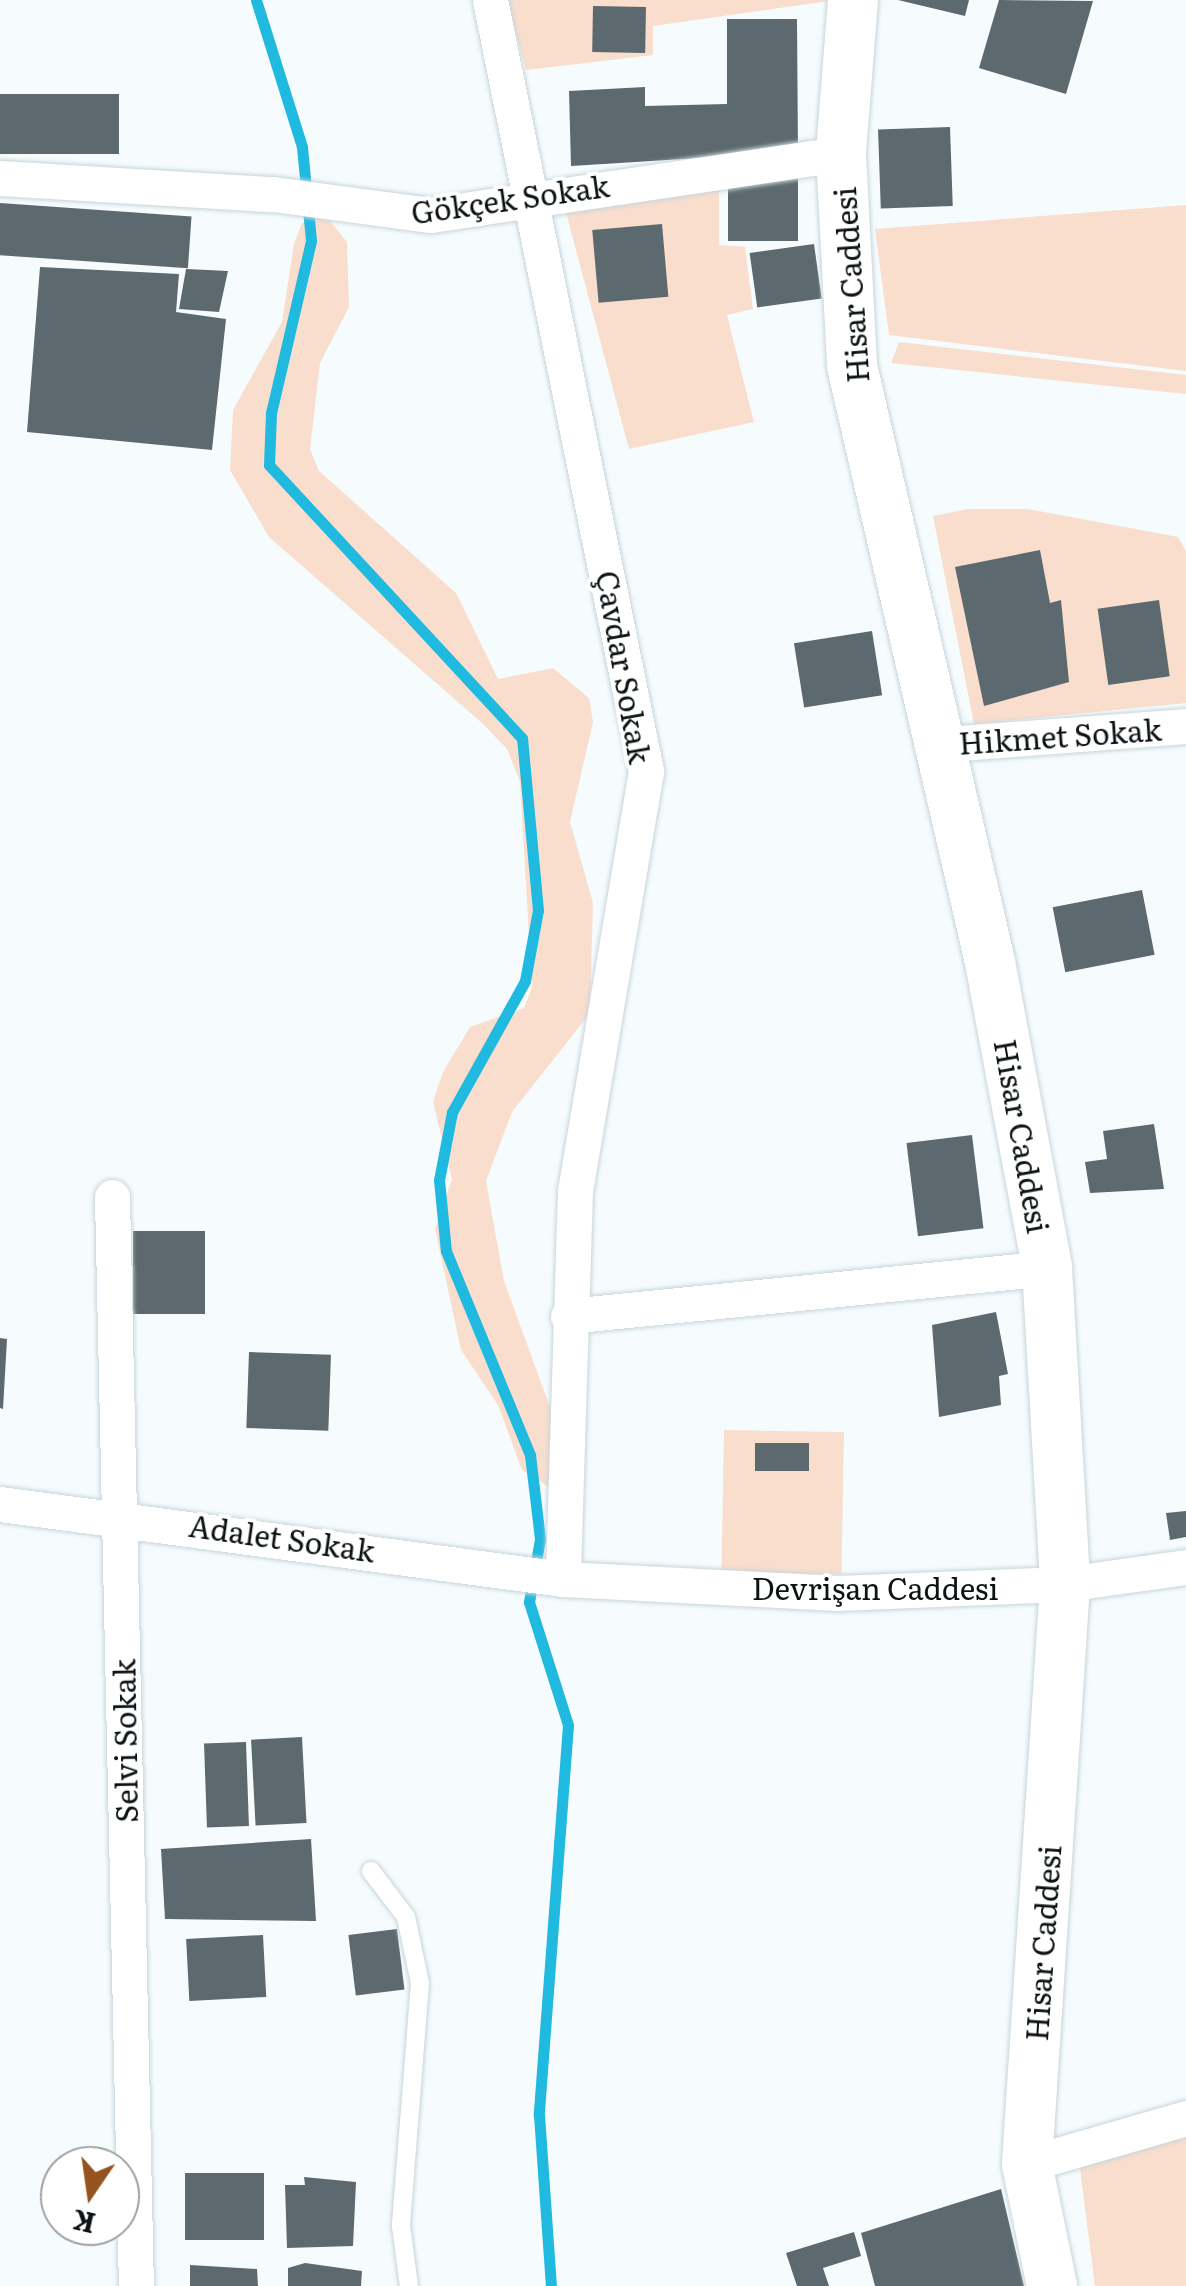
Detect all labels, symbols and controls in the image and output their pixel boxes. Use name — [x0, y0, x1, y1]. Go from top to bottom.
street label: Gökçek Sokak — [409, 166, 611, 230]
street label: Hisar Caddesi — [825, 186, 875, 384]
street label: Çavdar Sokak — [590, 568, 660, 766]
street label: Hikmet Sokak — [957, 710, 1163, 760]
street label: Hisar Caddesi — [988, 1036, 1058, 1236]
street label: Adalet Sokak — [187, 1506, 377, 1568]
street label: Devrişan Caddesi — [752, 1569, 998, 1605]
street label: Selvi Sokak — [105, 1659, 143, 1823]
street label: Hisar Caddesi — [1017, 1844, 1067, 2042]
north arrow — [40, 2146, 140, 2246]
text: K — [68, 2200, 99, 2246]

